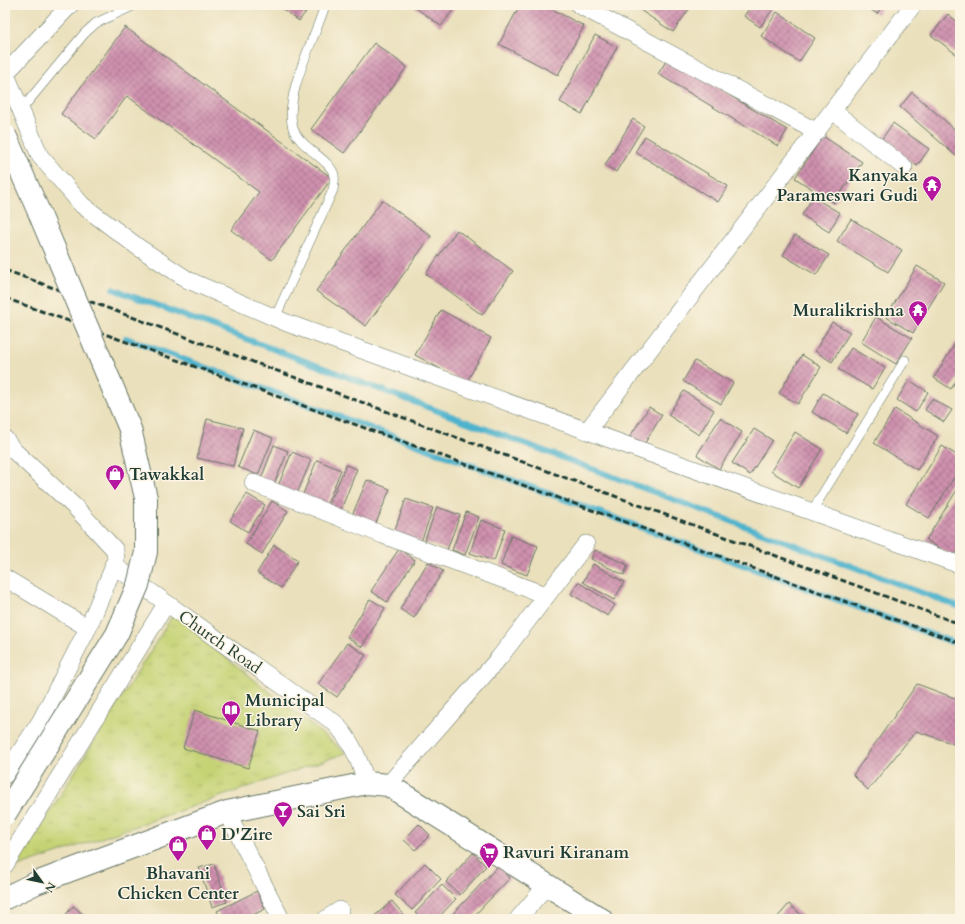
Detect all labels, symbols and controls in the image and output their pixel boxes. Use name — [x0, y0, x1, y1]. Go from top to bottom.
place label: Kanyaka Parameswari Gudi — [777, 164, 919, 207]
temple icon: Kanyaka Parameswari Gudi — [921, 174, 943, 202]
place label: Muralikrishna — [793, 299, 905, 322]
temple icon: Muralikrishna — [907, 299, 929, 327]
shop icon: Tawakkal — [104, 463, 126, 491]
place label: Tawakkal — [129, 463, 204, 486]
street label: Church Road — [174, 605, 266, 679]
place label: Municipal Library — [245, 689, 325, 732]
library icon: Municipal Library — [220, 699, 242, 727]
bar icon: Sai Sri — [272, 800, 294, 828]
place label: Sai Sri — [297, 800, 346, 823]
shop icon: D'Zire — [196, 823, 218, 851]
place label: D'Zire — [221, 823, 273, 846]
shop icon: Bhavani Chicken Center — [167, 834, 189, 862]
supermarket icon: Ravuri Kiranam — [478, 841, 500, 869]
place label: Ravuri Kiranam — [503, 841, 629, 864]
north arrow — [22, 862, 62, 902]
place label: Bhavani Chicken Center — [117, 862, 239, 905]
text: N — [41, 879, 59, 896]

